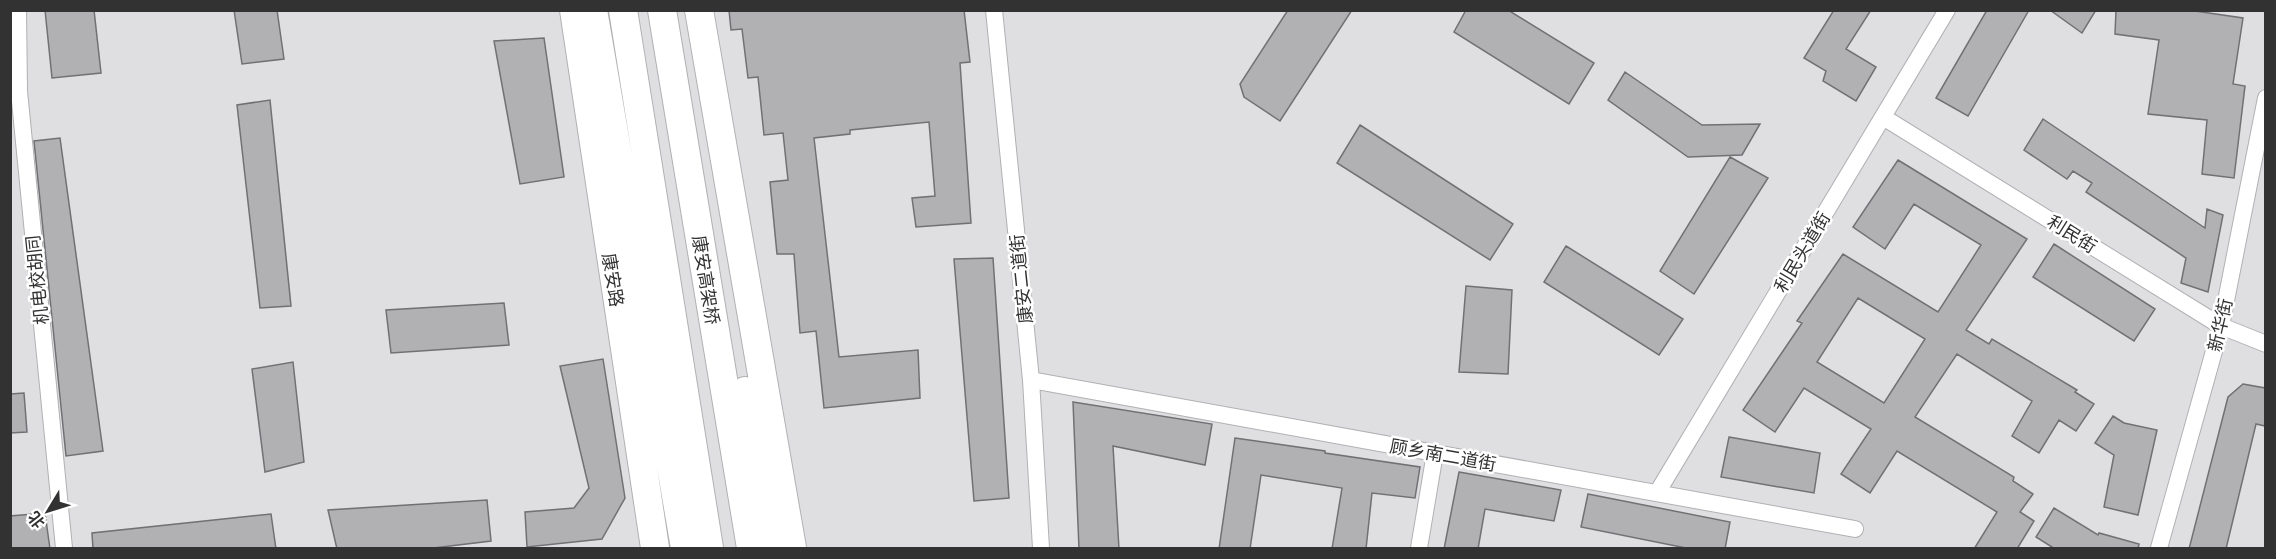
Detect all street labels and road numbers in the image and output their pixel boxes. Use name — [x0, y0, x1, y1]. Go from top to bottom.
street label: 利民头道街 — [1769, 208, 1835, 296]
street label: 利民街 — [2043, 210, 2101, 258]
street label: 康安二道街 — [1005, 233, 1037, 325]
street label: 机电校胡同 — [21, 234, 53, 326]
street label: 康安高架桥 — [688, 234, 724, 326]
street label: 康安路 — [597, 252, 629, 308]
street label: 新华街 — [2203, 296, 2237, 354]
street label: 顾乡南二道街 — [1388, 434, 1498, 476]

